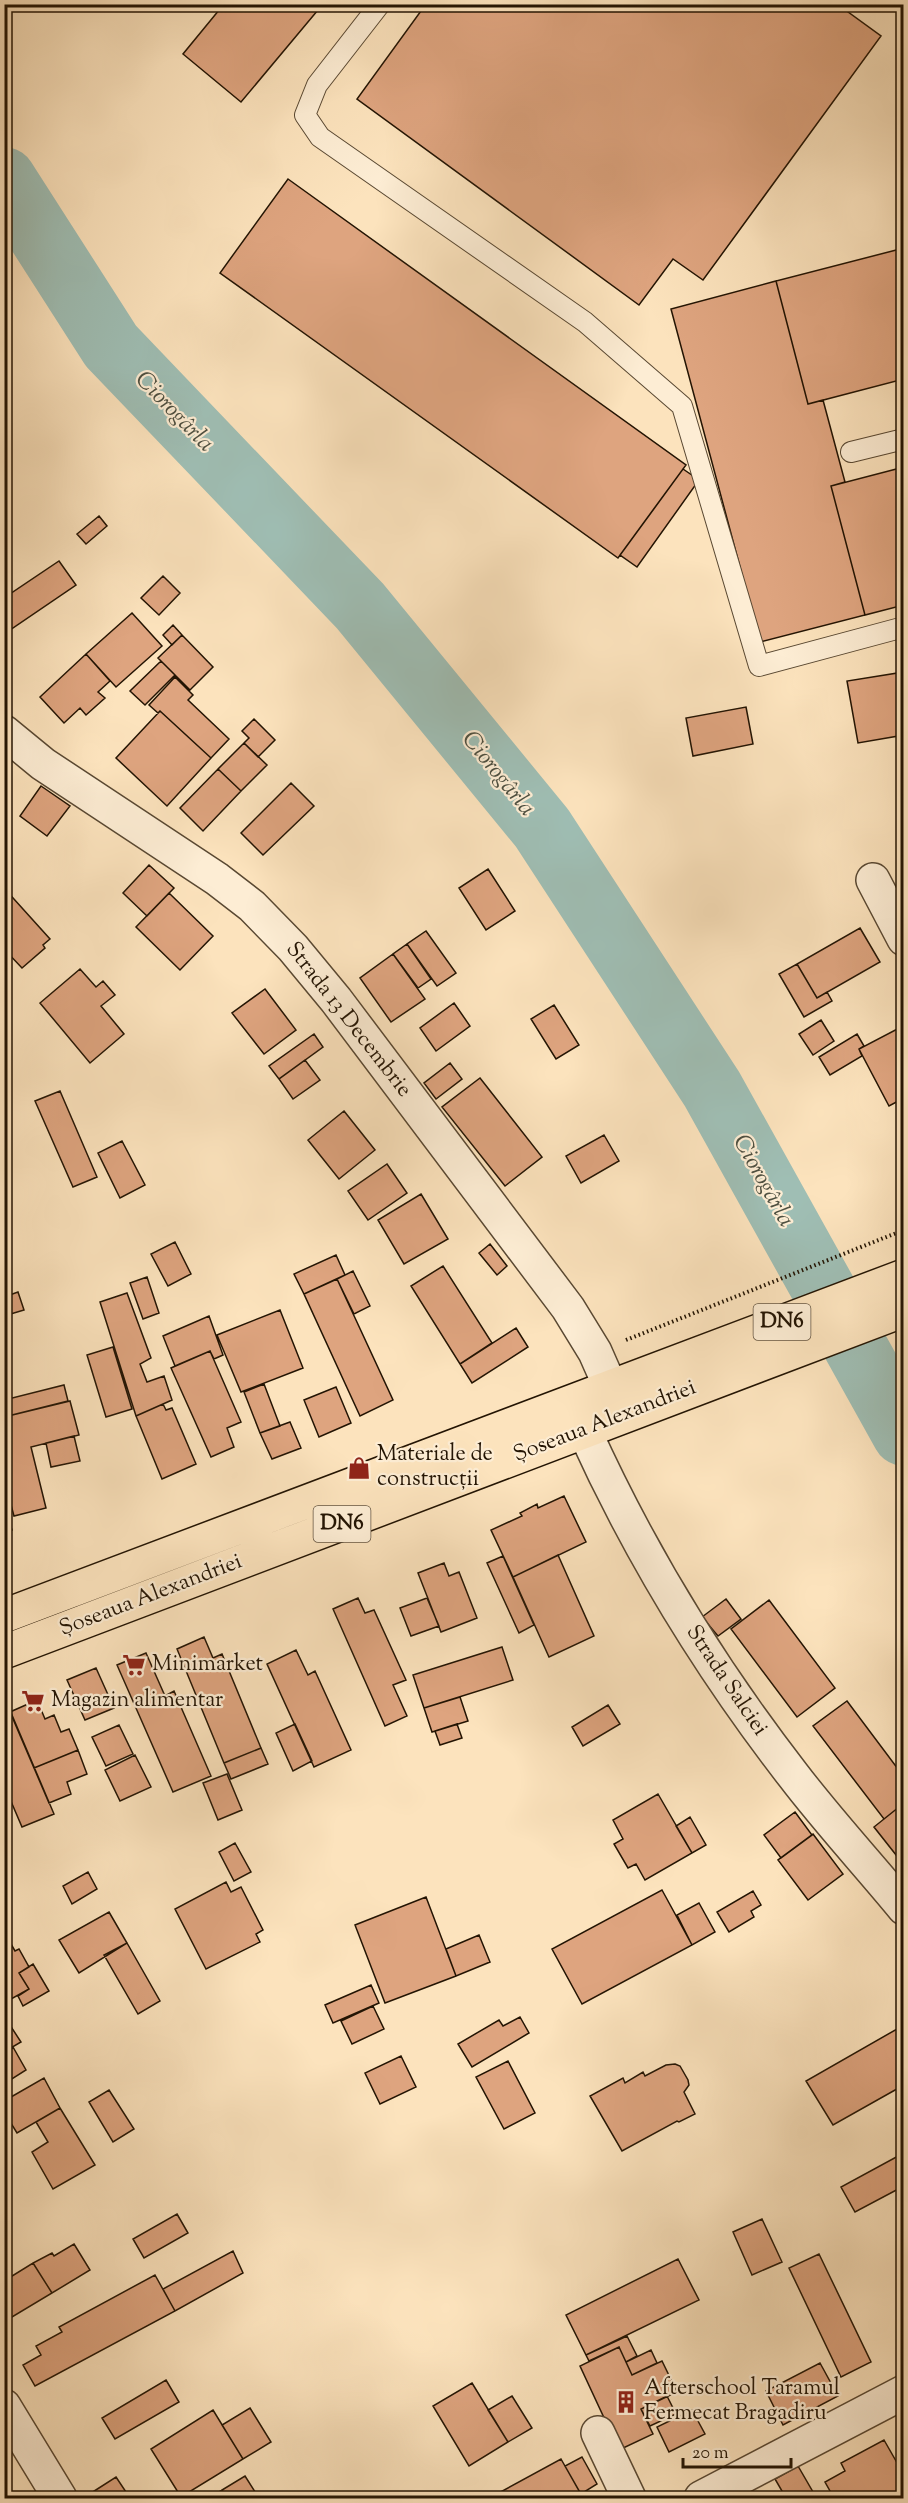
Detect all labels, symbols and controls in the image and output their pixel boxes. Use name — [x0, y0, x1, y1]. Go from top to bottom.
water label: Ciorogârla — [127, 364, 221, 460]
water label: Ciorogârla — [453, 724, 543, 824]
street label: Strada 13 Decembrie — [277, 935, 419, 1105]
water label: Ciorogârla — [724, 1129, 802, 1233]
road number: DN6 — [754, 1304, 810, 1340]
street label: Șoseaua Alexandriei — [509, 1372, 701, 1472]
place label: Materiale de construcții — [377, 1439, 493, 1496]
shop icon: Materiale de construcții — [346, 1455, 372, 1481]
road number: DN6 — [314, 1506, 370, 1542]
street label: Șoseaua Alexandriei — [55, 1546, 247, 1646]
street label: Strada Salciei — [677, 1619, 775, 1743]
place label: Minimarket — [152, 1649, 264, 1681]
supermarket icon: Minimarket — [121, 1652, 147, 1678]
place label: Magazin alimentar — [51, 1685, 223, 1717]
supermarket icon: Magazin alimentar — [20, 1688, 46, 1714]
place label: Afterschool Taramul Fermecat Bragadiru — [644, 2373, 840, 2430]
building icon: Afterschool Taramul Fermecat Bragadiru — [613, 2389, 639, 2415]
scale bar — [683, 2431, 791, 2469]
text: 20 m — [692, 2441, 729, 2467]

